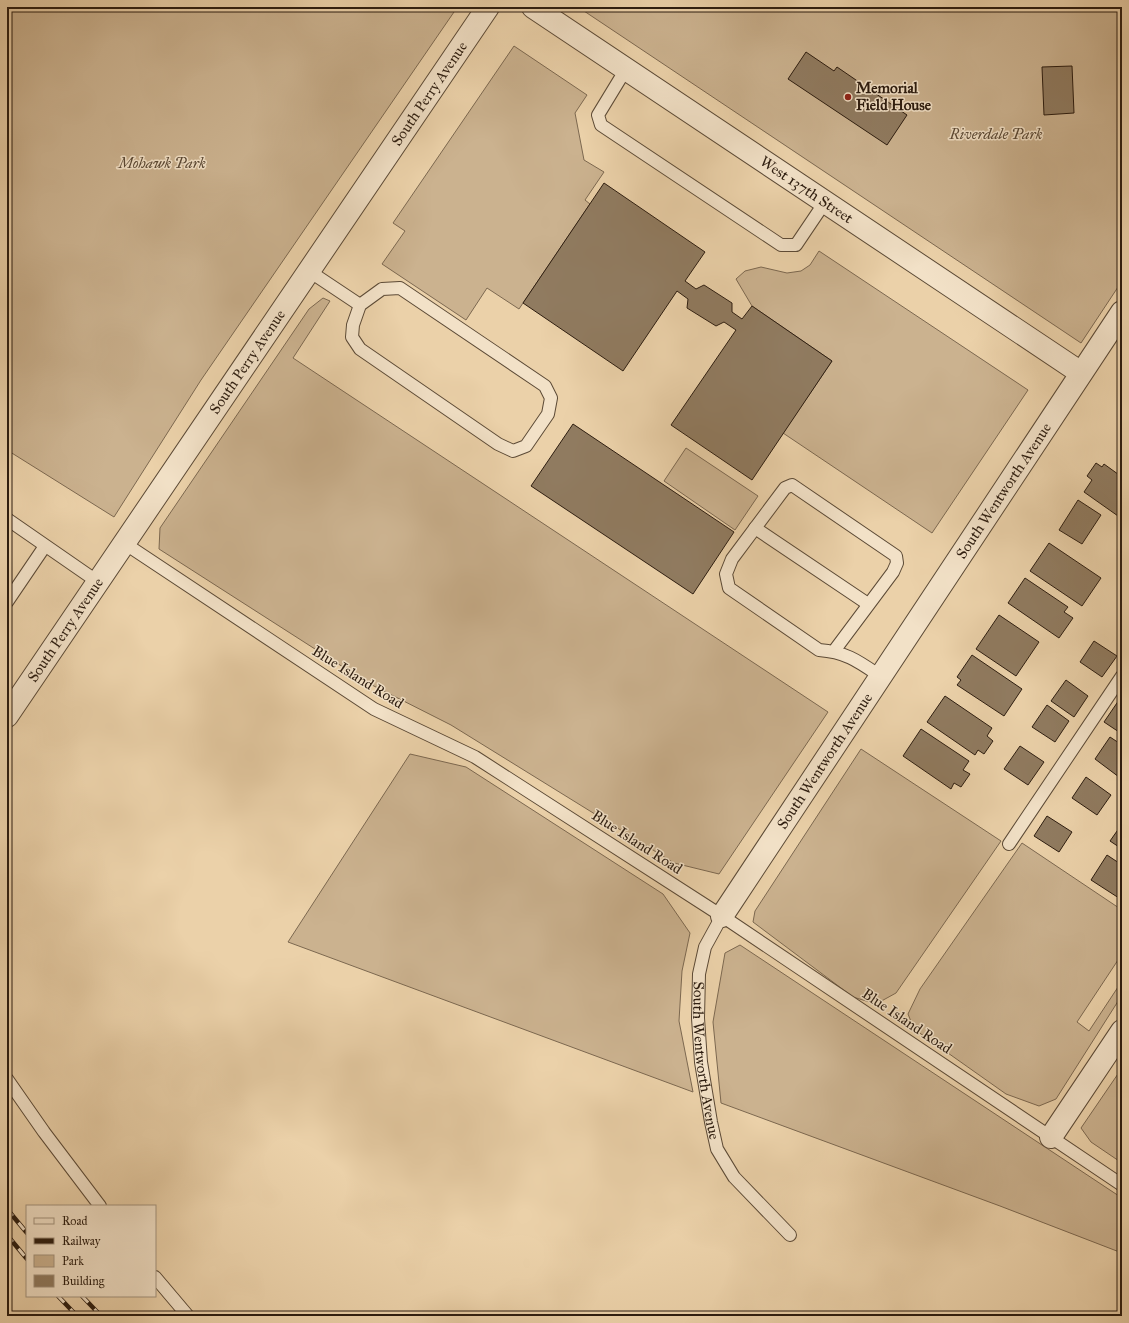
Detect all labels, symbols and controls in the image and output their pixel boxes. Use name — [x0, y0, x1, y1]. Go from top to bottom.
street label: South Perry Avenue — [387, 38, 471, 149]
place label: Memorial Field House — [856, 79, 932, 114]
marker: Memorial Field House — [843, 92, 853, 102]
park label: Riverdale Park — [949, 125, 1043, 143]
street label: West 137th Street — [757, 152, 857, 228]
park label: Mohawk Park — [116, 154, 206, 172]
street label: South Perry Avenue — [206, 306, 289, 417]
street label: South Wentworth Avenue — [952, 419, 1055, 562]
street label: South Perry Avenue — [24, 574, 107, 686]
street label: Blue Island Road — [309, 642, 407, 713]
street label: South Wentworth Avenue — [773, 689, 876, 832]
street label: Blue Island Road — [588, 806, 686, 878]
street label: South Wentworth Avenue — [689, 981, 724, 1141]
street label: Blue Island Road — [859, 984, 956, 1058]
legend — [26, 1205, 156, 1297]
text: Road — [62, 1214, 88, 1228]
text: Railway — [62, 1234, 101, 1248]
text: Park — [62, 1254, 84, 1268]
text: Building — [62, 1274, 105, 1289]

